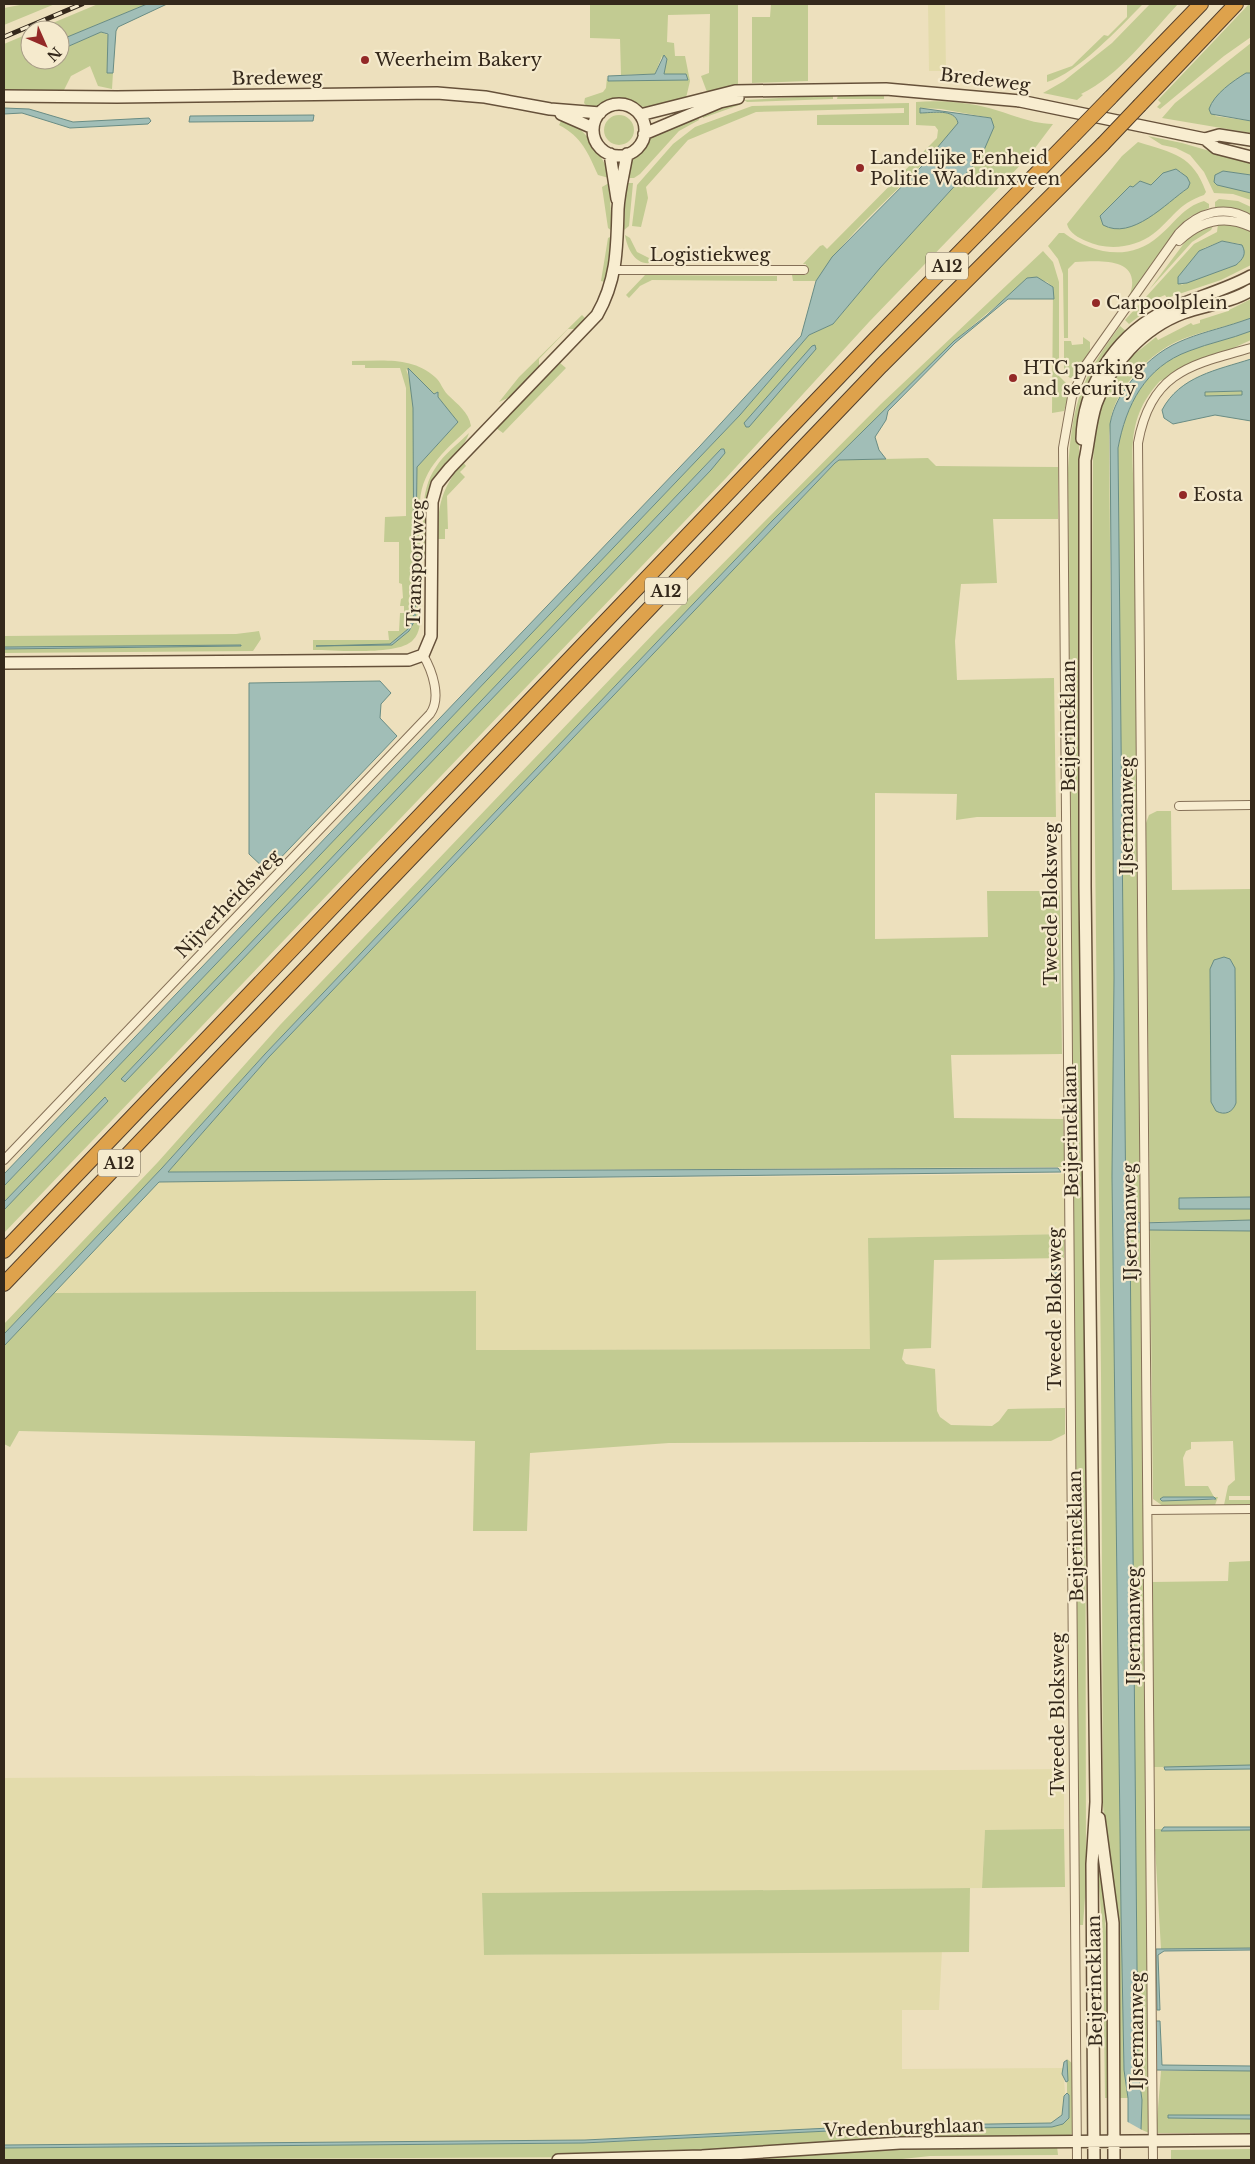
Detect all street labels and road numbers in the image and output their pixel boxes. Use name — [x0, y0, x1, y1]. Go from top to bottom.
street label: Bredeweg — [939, 64, 1032, 96]
street label: Bredeweg — [231, 66, 323, 90]
street label: Logistiekweg — [650, 244, 770, 266]
road number: A12 — [926, 252, 968, 280]
street label: Transportweg — [403, 499, 429, 627]
road number: A12 — [645, 578, 687, 604]
street label: Beijerincklaan — [1058, 660, 1080, 792]
street label: IJsermanweg — [1116, 756, 1138, 875]
street label: Tweede Bloksweg — [1040, 822, 1062, 986]
street label: Nijverheidsweg — [171, 845, 285, 963]
street label: Beijerincklaan — [1059, 1065, 1083, 1197]
road number: A12 — [98, 1150, 140, 1176]
street label: IJsermanweg — [1118, 1162, 1142, 1281]
street label: Tweede Bloksweg — [1044, 1227, 1066, 1391]
street label: Beijerincklaan — [1064, 1470, 1088, 1602]
street label: IJsermanweg — [1123, 1566, 1145, 1685]
street label: Tweede Bloksweg — [1047, 1632, 1069, 1796]
street label: Beijerincklaan — [1083, 1915, 1107, 2047]
street label: IJsermanweg — [1126, 1971, 1148, 2090]
street label: Vredenburghlaan — [822, 2114, 985, 2142]

